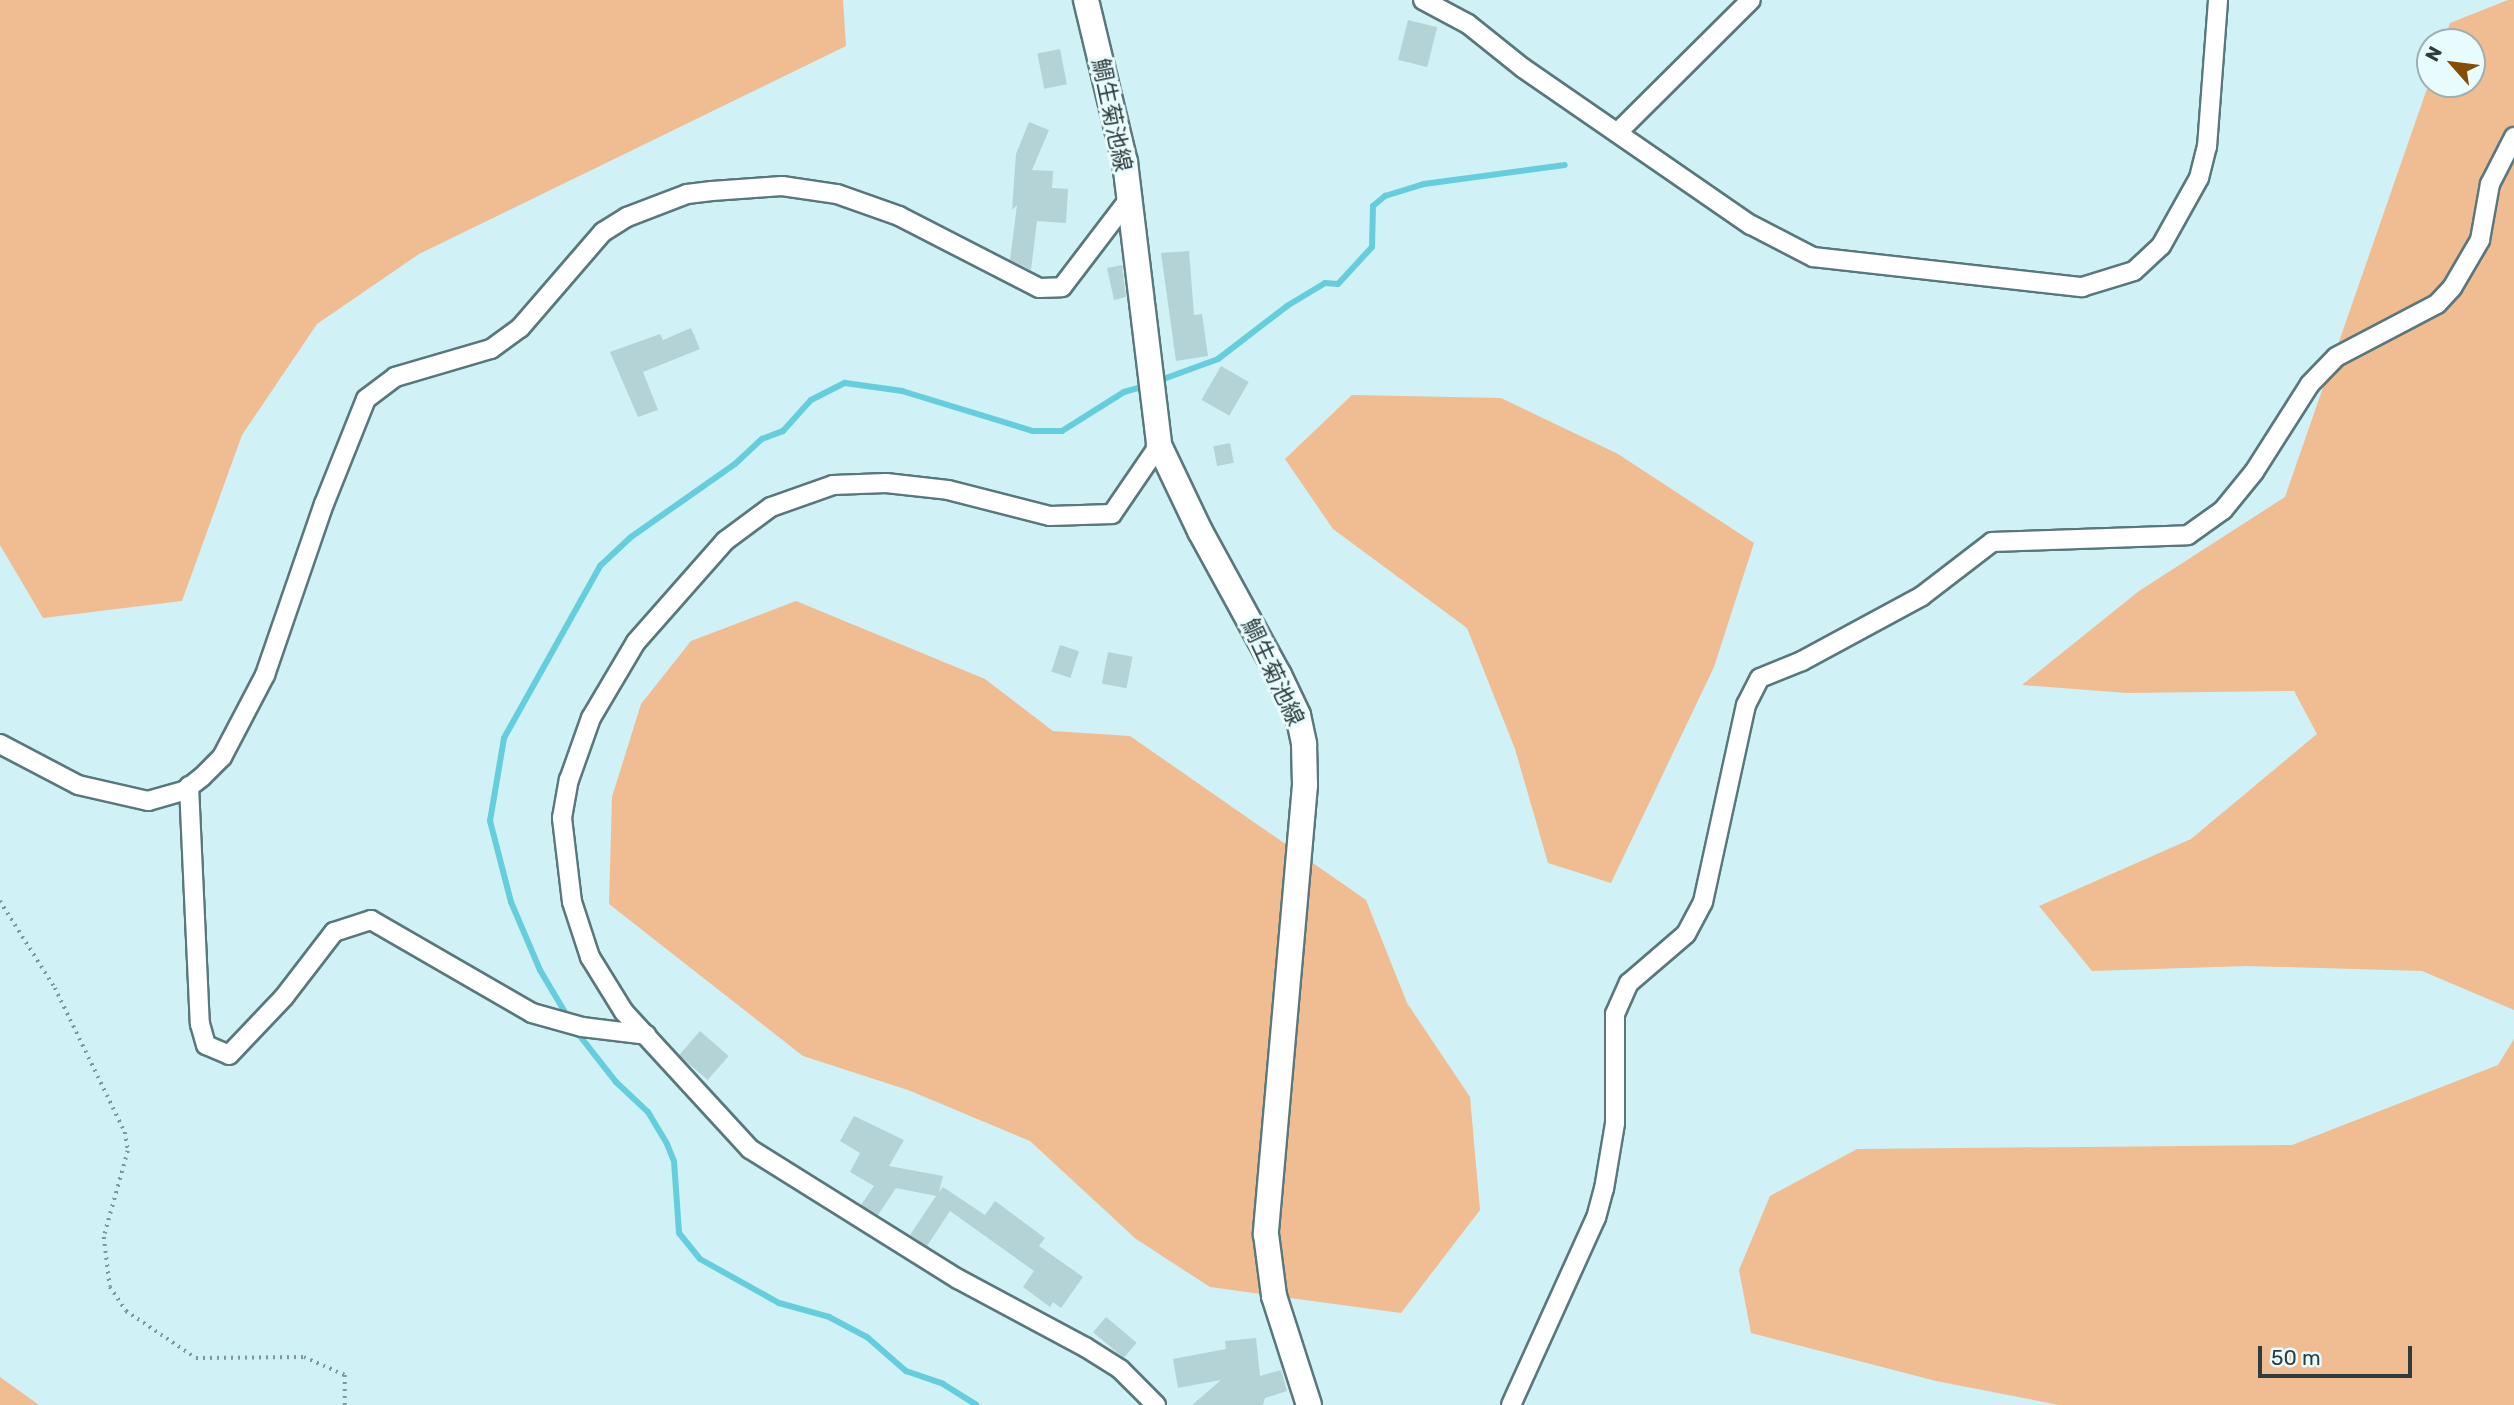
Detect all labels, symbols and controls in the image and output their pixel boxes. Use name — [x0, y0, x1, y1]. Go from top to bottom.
north arrow — [2416, 28, 2486, 98]
text: N — [2420, 42, 2447, 65]
street label: 鯛生菊池線 — [1087, 56, 1137, 174]
street label: 鯛生菊池線 — [1236, 614, 1310, 730]
scale bar — [2262, 1332, 2416, 1376]
text: 50 m — [2271, 1345, 2321, 1370]

